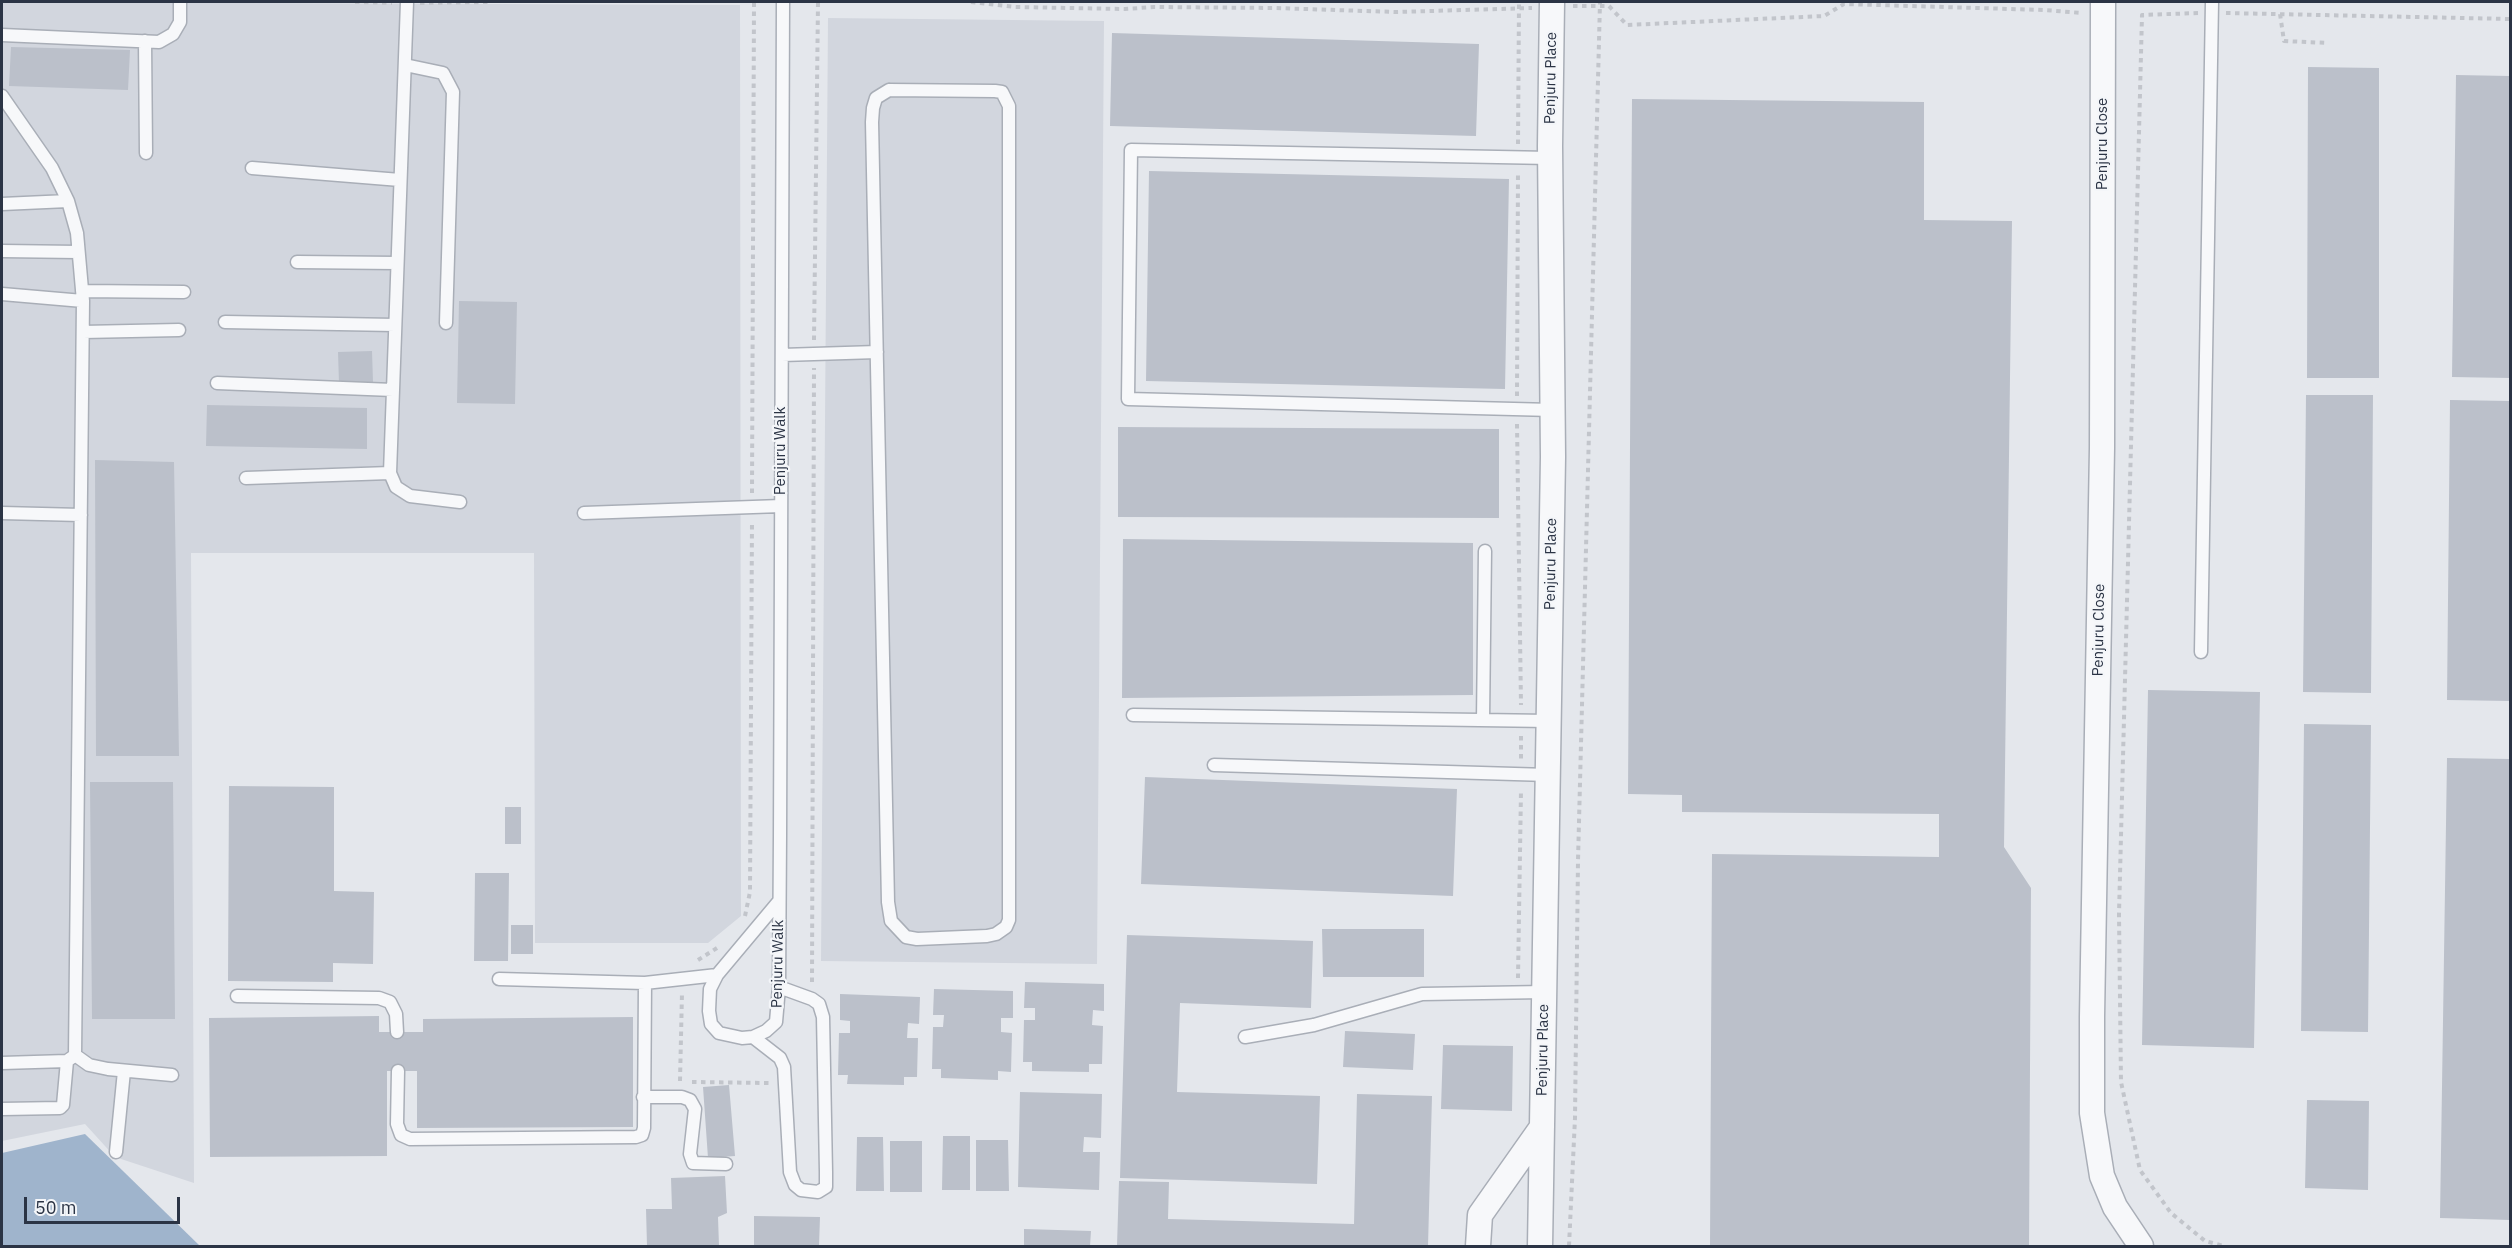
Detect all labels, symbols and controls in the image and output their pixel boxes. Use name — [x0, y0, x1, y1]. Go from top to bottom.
street label: Penjuru Place — [1541, 32, 1561, 124]
street label: Penjuru Close — [2094, 98, 2112, 190]
street label: Penjuru Walk — [772, 407, 790, 495]
street label: Penjuru Place — [1541, 518, 1561, 610]
street label: Penjuru Close — [2089, 583, 2109, 677]
street label: Penjuru Walk — [768, 920, 788, 1008]
street label: Penjuru Place — [1533, 1004, 1553, 1096]
scale bar — [27, 1185, 183, 1223]
text: 50 m — [35, 1196, 77, 1219]

